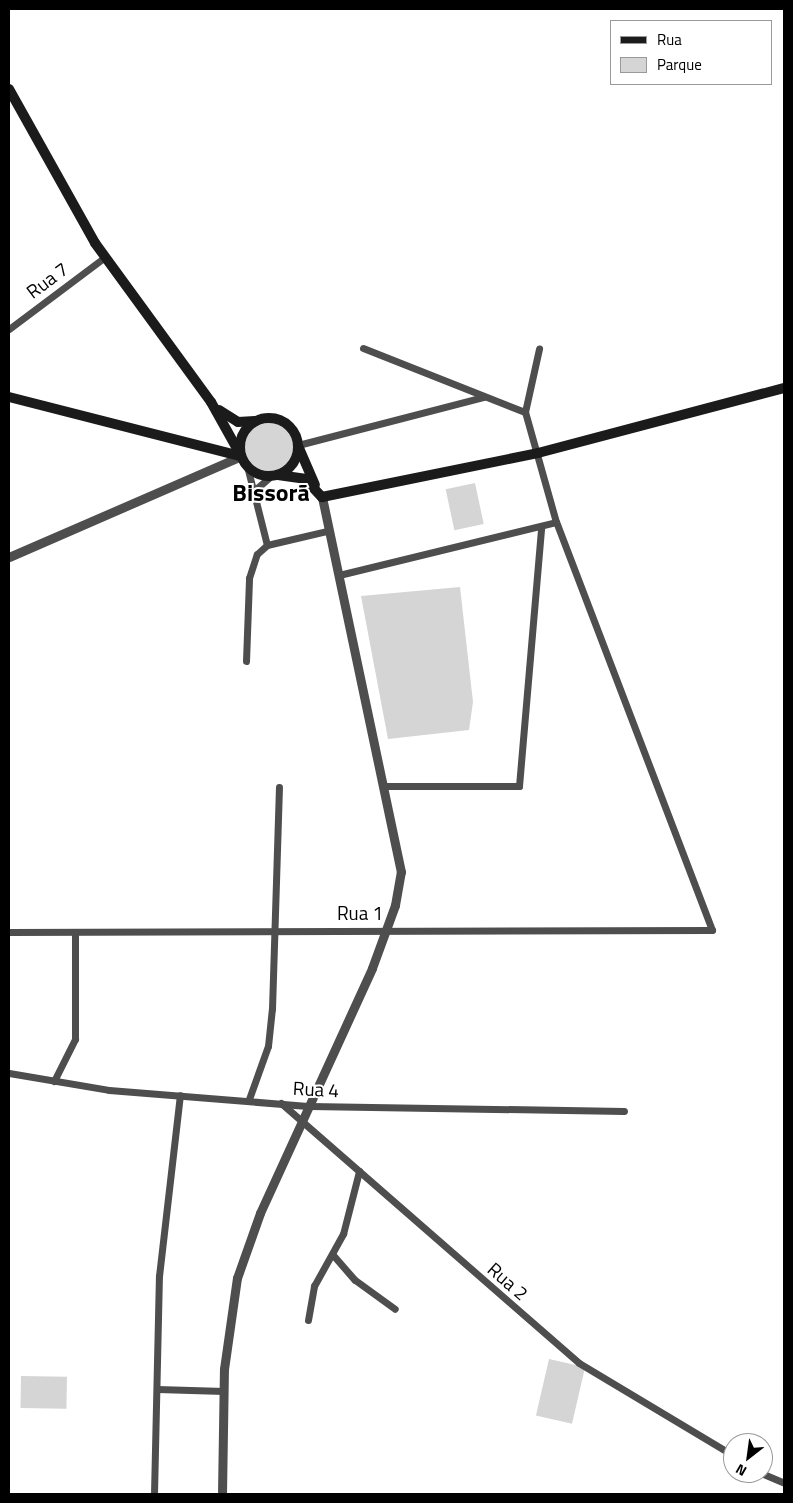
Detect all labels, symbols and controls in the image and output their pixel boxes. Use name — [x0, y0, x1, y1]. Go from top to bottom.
legend — [610, 20, 773, 85]
text: Rua — [657, 28, 682, 51]
text: Parque — [657, 53, 702, 76]
street label: Rua 7 — [22, 257, 72, 303]
district label: Bissorã — [232, 479, 310, 507]
street label: Rua 1 — [337, 902, 383, 924]
street label: Rua 4 — [292, 1076, 340, 1102]
street label: Rua 2 — [483, 1257, 533, 1305]
north arrow — [723, 1433, 773, 1483]
text: N — [731, 1459, 750, 1482]

